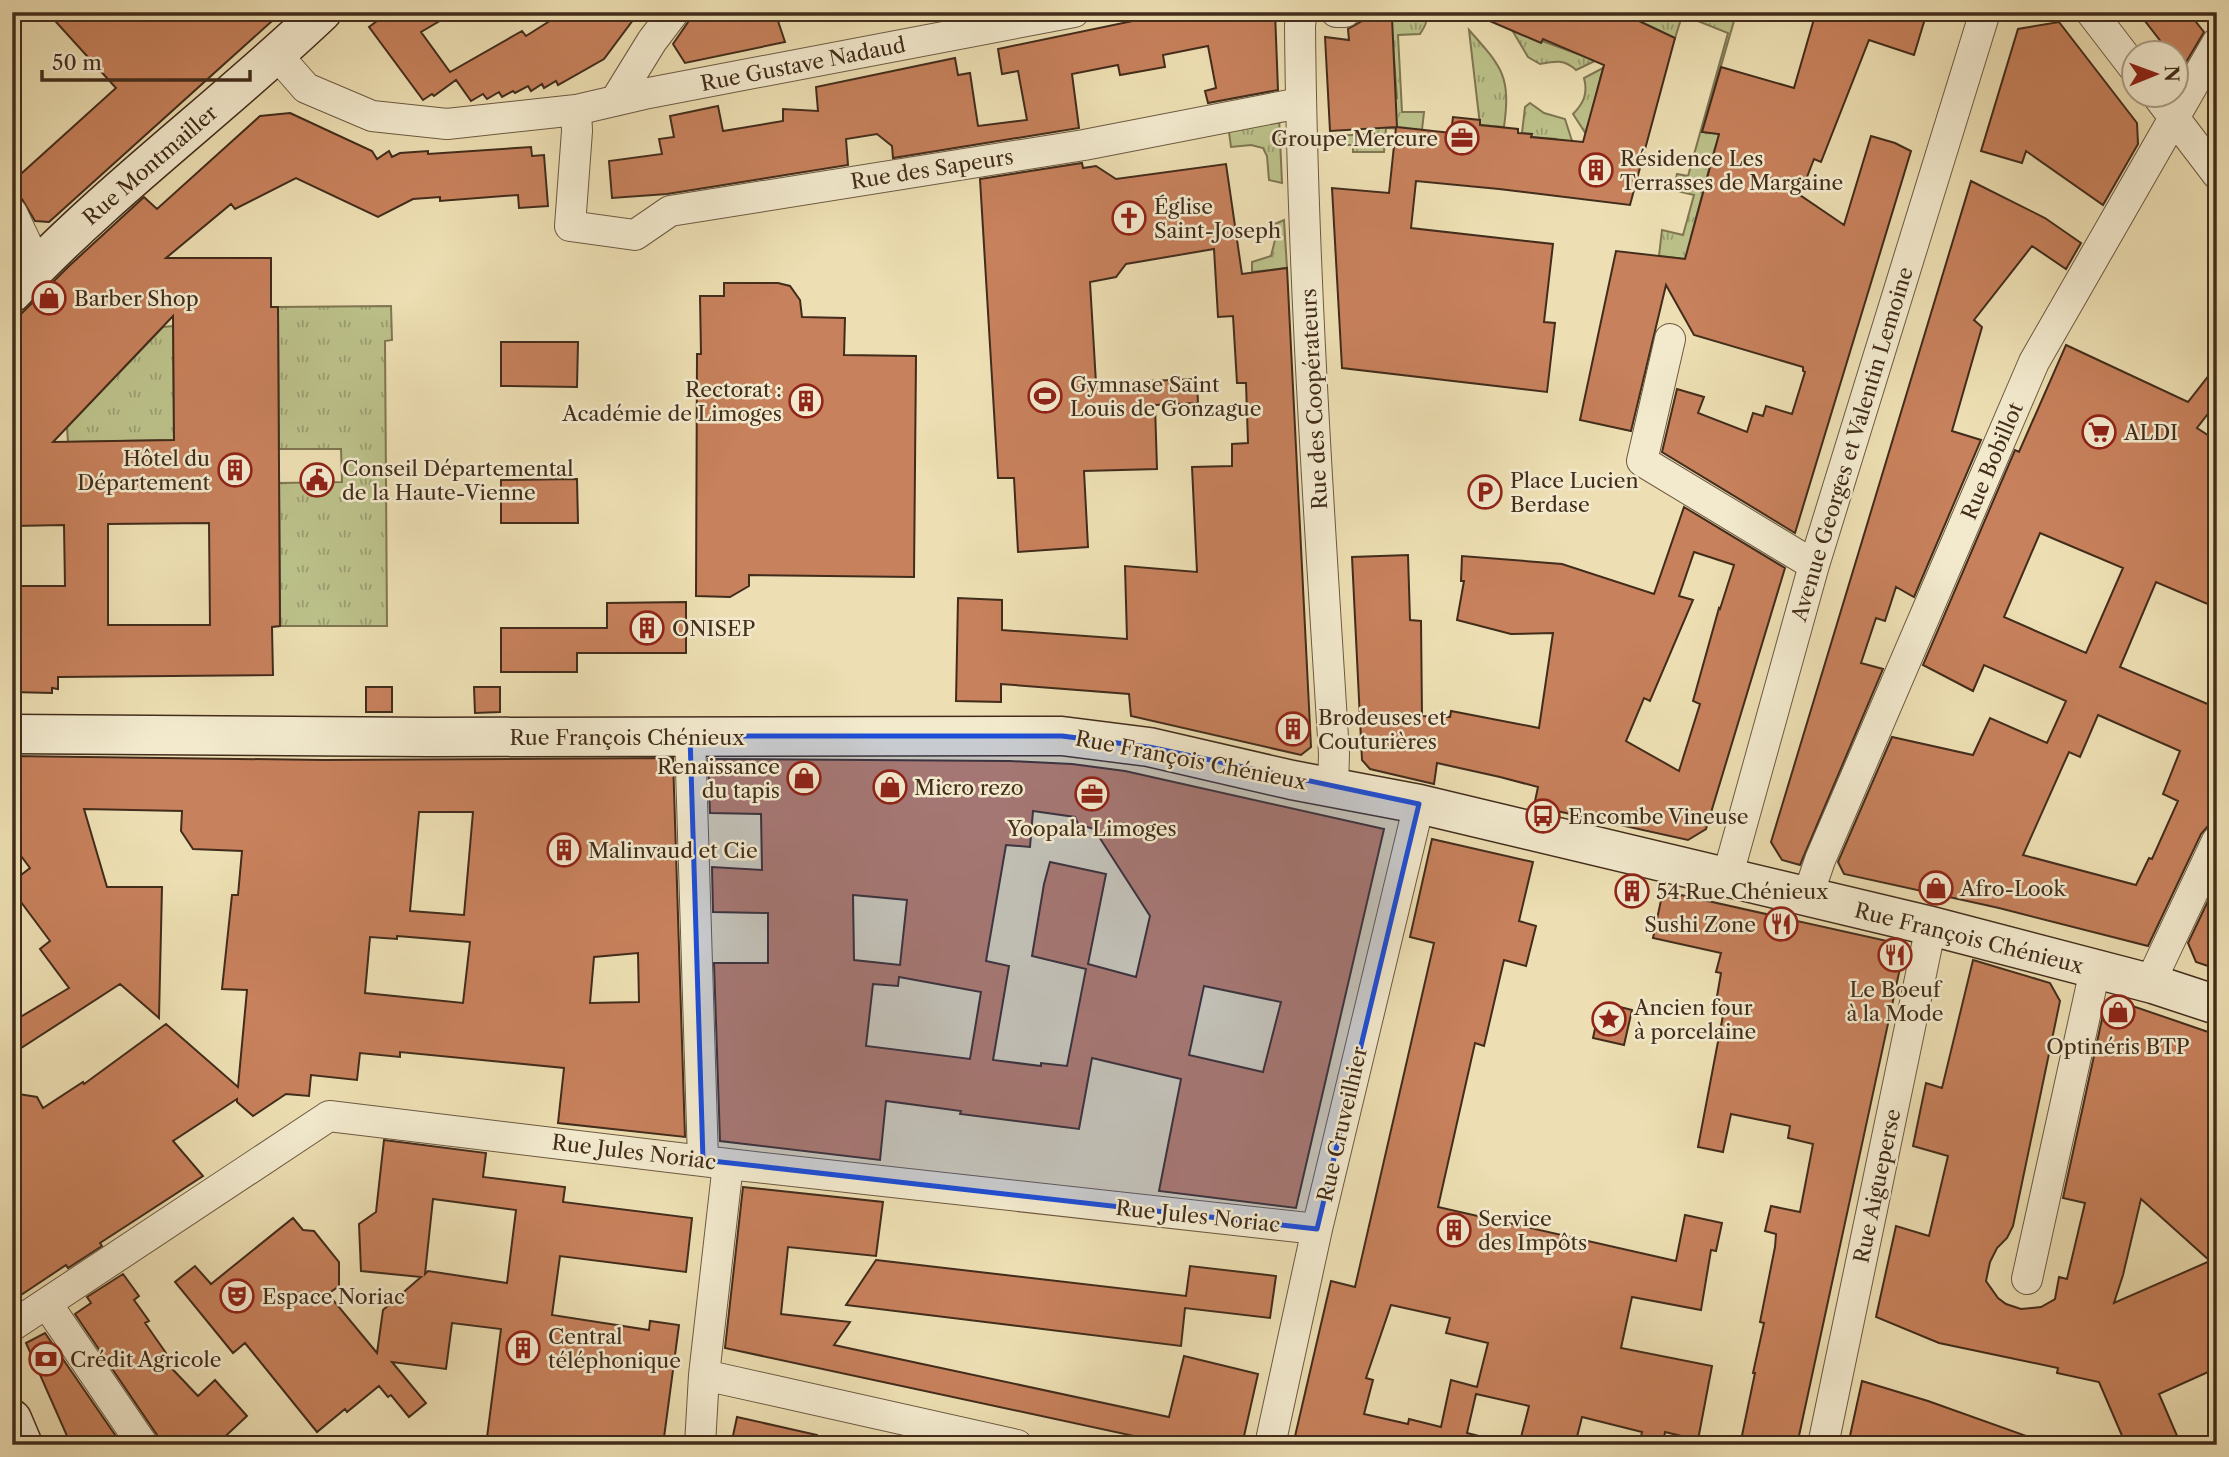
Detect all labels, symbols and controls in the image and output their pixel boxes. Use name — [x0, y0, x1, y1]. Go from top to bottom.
street label: Rue Gustave Nadaud — [698, 32, 908, 96]
scale bar — [42, 38, 250, 82]
north arrow — [2120, 38, 2190, 108]
text: 50 m — [52, 50, 102, 75]
text: N — [2160, 65, 2183, 82]
street label: Rue Montmailler — [78, 100, 222, 230]
office icon: Groupe Mercure — [1443, 119, 1481, 157]
place label: Groupe Mercure — [1271, 126, 1438, 151]
street label: Rue des Sapeurs — [849, 144, 1015, 194]
place label: Résidence Les Terrasses de Margaine — [1620, 146, 1843, 195]
building icon: Résidence Les Terrasses de Margaine — [1577, 151, 1615, 189]
place label: Église Saint-Joseph — [1154, 194, 1281, 243]
church icon: Église Saint-Joseph — [1110, 199, 1148, 237]
street label: Avenue Georges et Valentin Lemoine — [1786, 264, 1918, 625]
shop icon: Barber Shop — [30, 279, 68, 317]
place label: Barber Shop — [74, 286, 199, 311]
street label: Rue des Coopérateurs — [1296, 288, 1332, 510]
place label: Gymnase Saint Louis de Gonzague — [1070, 372, 1261, 421]
place label: Rectorat : Académie de Limoges — [561, 377, 782, 426]
sports icon: Gymnase Saint Louis de Gonzague — [1026, 377, 1064, 415]
building icon: Rectorat : Académie de Limoges — [787, 382, 825, 420]
street label: Rue Bobillot — [1956, 398, 2028, 523]
supermarket icon: ALDI — [2080, 413, 2118, 451]
place label: ALDI — [2123, 420, 2178, 445]
place label: Hôtel du Département — [77, 446, 211, 495]
building icon: Hôtel du Département — [216, 451, 254, 489]
place label: Conseil Départemental de la Haute-Vienne — [342, 456, 573, 505]
public building icon: Conseil Départemental de la Haute-Vienne — [298, 461, 336, 499]
place label: Place Lucien Berdase — [1510, 468, 1639, 517]
parking icon: Place Lucien Berdase — [1466, 473, 1504, 511]
building icon: ONISEP — [628, 609, 666, 647]
place label: ONISEP — [672, 616, 756, 641]
place label: Brodeuses et Couturières — [1318, 705, 1447, 754]
building icon: Brodeuses et Couturières — [1274, 710, 1312, 748]
street label: Rue François Chénieux — [509, 725, 745, 750]
street label: Rue François Chénieux — [1073, 725, 1309, 795]
place label: Renaissance du tapis — [657, 754, 780, 803]
shop icon: Renaissance du tapis — [785, 759, 823, 797]
shop icon: Micro rezo — [871, 768, 909, 806]
place label: Micro rezo — [914, 775, 1024, 800]
office icon: Yoopala Limoges — [1073, 775, 1111, 813]
bus stop icon: Encombe Vineuse — [1524, 797, 1562, 835]
place label: Encombe Vineuse — [1568, 804, 1749, 829]
place label: Yoopala Limoges — [1006, 816, 1177, 841]
building icon: Malinvaud et Cie — [545, 831, 583, 869]
place label: Malinvaud et Cie — [588, 838, 758, 863]
shop icon: Afro-Look — [1917, 869, 1955, 907]
building icon: 54 Rue Chénieux — [1613, 872, 1651, 910]
place label: Afro-Look — [1959, 876, 2066, 901]
place label: 54 Rue Chénieux — [1656, 879, 1829, 904]
street label: Rue François Chénieux — [1852, 897, 2087, 979]
restaurant icon: Sushi Zone — [1762, 905, 1800, 943]
place label: Sushi Zone — [1644, 912, 1756, 937]
restaurant icon: Le Boeuf à la Mode — [1876, 936, 1914, 974]
place label: Le Boeuf à la Mode — [1846, 977, 1944, 1026]
shop icon: Optinéris BTP — [2099, 993, 2137, 1031]
place label: Ancien four à porcelaine — [1633, 995, 1756, 1044]
place icon: Ancien four à porcelaine — [1590, 1000, 1628, 1038]
place label: Optinéris BTP — [2046, 1034, 2190, 1059]
street label: Rue Cruveilhier — [1312, 1044, 1372, 1204]
street label: Rue Aigueperse — [1848, 1107, 1906, 1265]
street label: Rue Jules Noriac — [550, 1130, 718, 1174]
street label: Rue Jules Noriac — [1114, 1195, 1282, 1237]
place label: Service des Impôts — [1478, 1206, 1587, 1255]
building icon: Service des Impôts — [1435, 1211, 1473, 1249]
theatre icon: Espace Noriac — [218, 1277, 256, 1315]
place label: Espace Noriac — [262, 1284, 405, 1309]
place label: Central téléphonique — [548, 1324, 681, 1373]
building icon: Central téléphonique — [504, 1329, 542, 1367]
bank icon: Crédit Agricole — [27, 1340, 65, 1378]
place label: Crédit Agricole — [70, 1347, 222, 1372]

